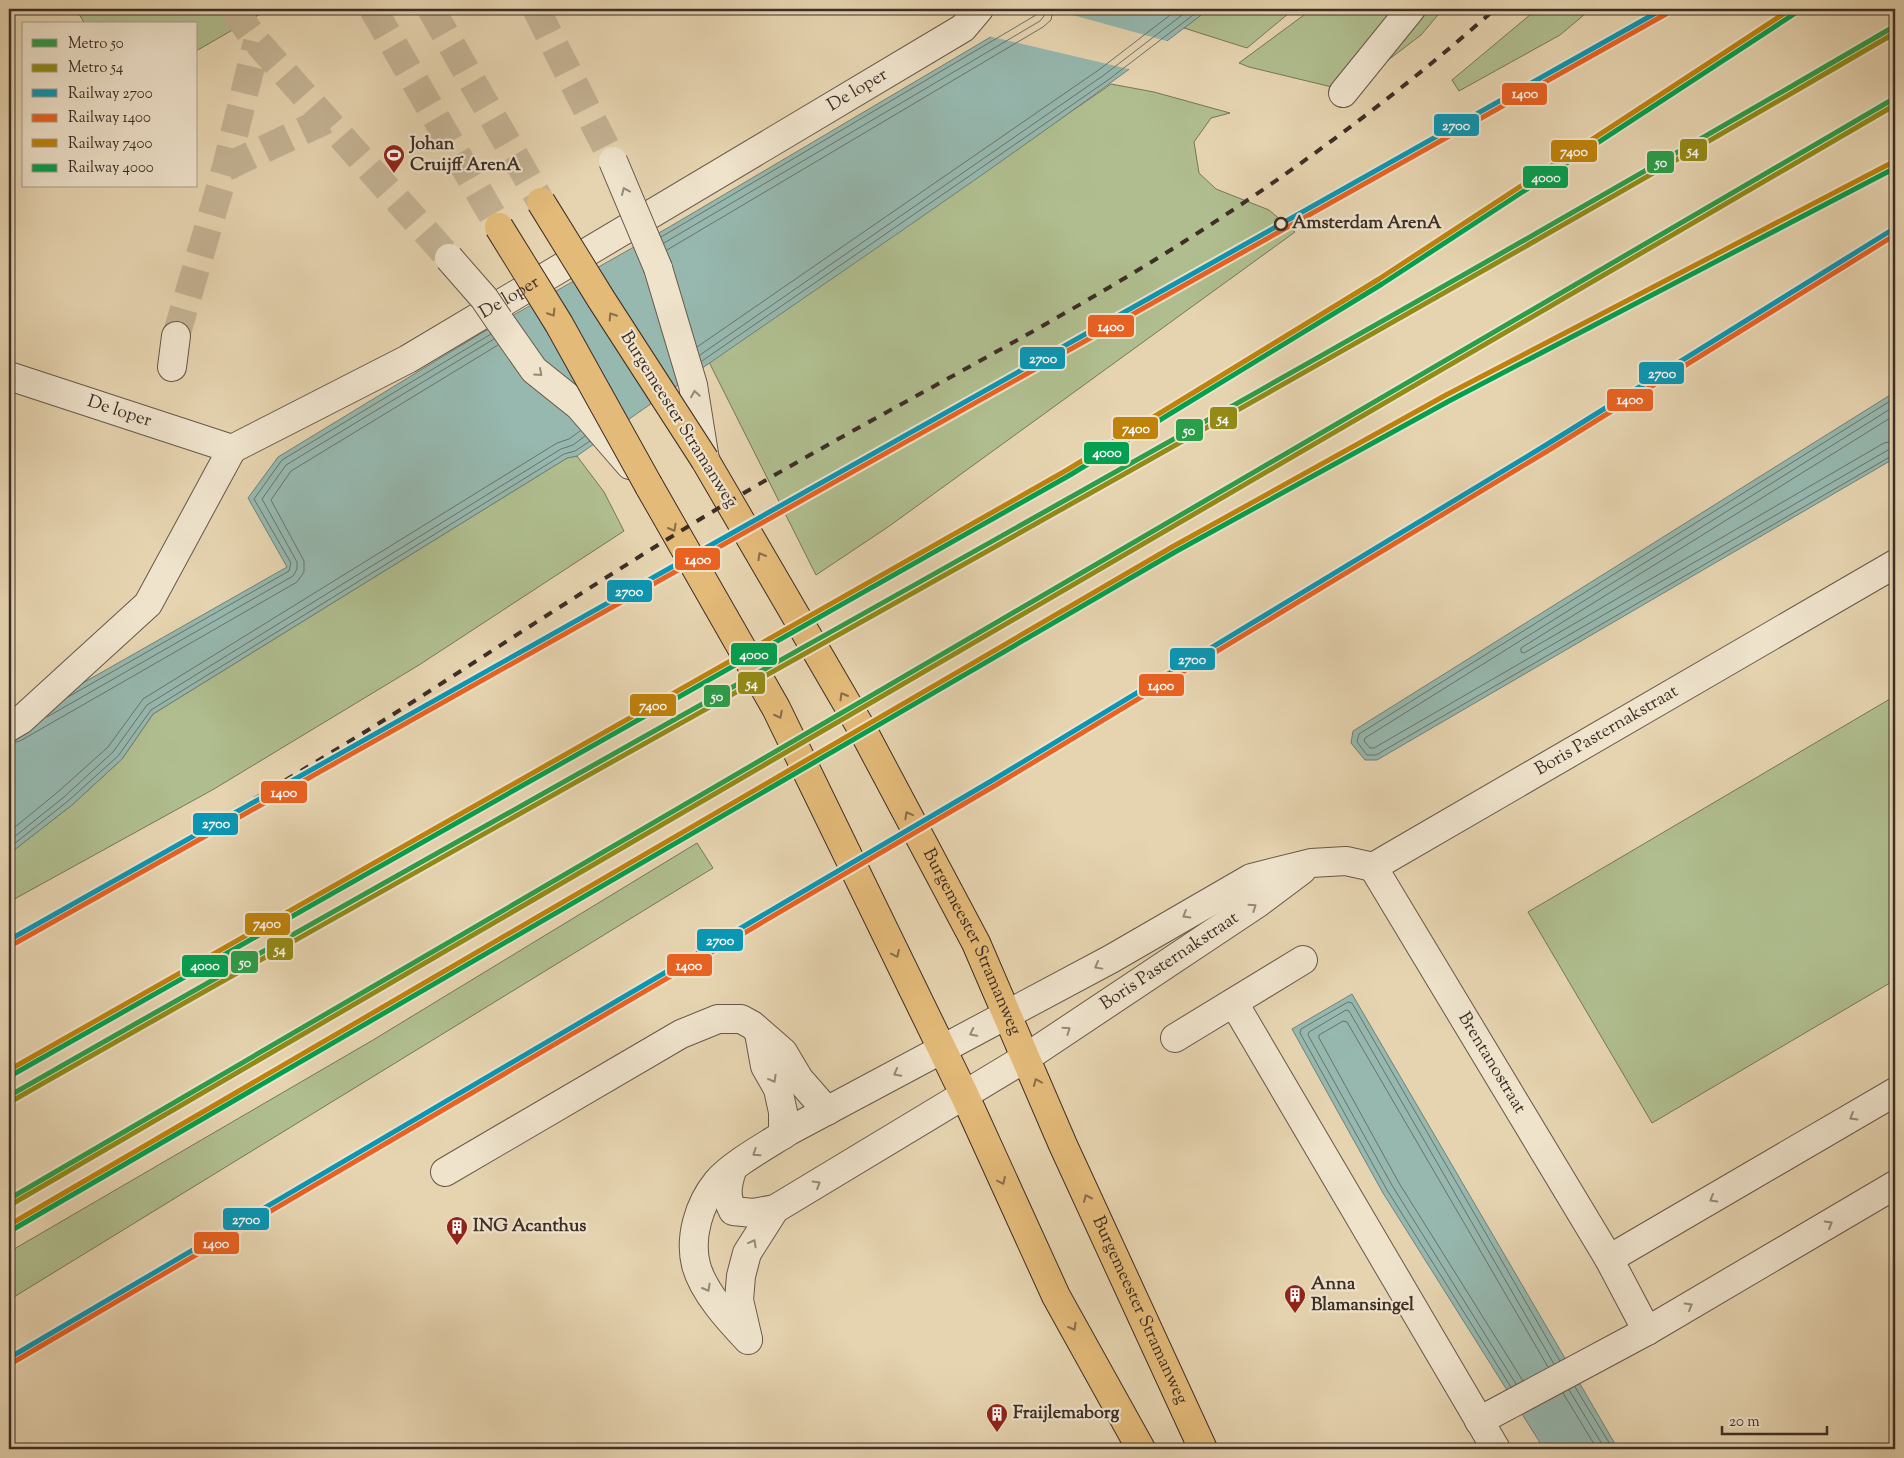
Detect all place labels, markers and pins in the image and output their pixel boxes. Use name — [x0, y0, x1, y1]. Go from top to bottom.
place label: Johan Cruijff ArenA — [408, 132, 521, 179]
sports icon: Johan Cruijff ArenA — [382, 143, 406, 174]
place label: Amsterdam ArenA — [1292, 211, 1442, 237]
marker: Amsterdam ArenA — [1274, 217, 1288, 231]
place label: ING Acanthus — [473, 1214, 586, 1240]
building icon: ING Acanthus — [445, 1215, 469, 1246]
place label: Anna Blamansingel — [1311, 1272, 1415, 1319]
building icon: Anna Blamansingel — [1283, 1283, 1307, 1314]
place label: Fraijlemaborg — [1013, 1401, 1120, 1427]
building icon: Fraijlemaborg — [985, 1402, 1009, 1433]

